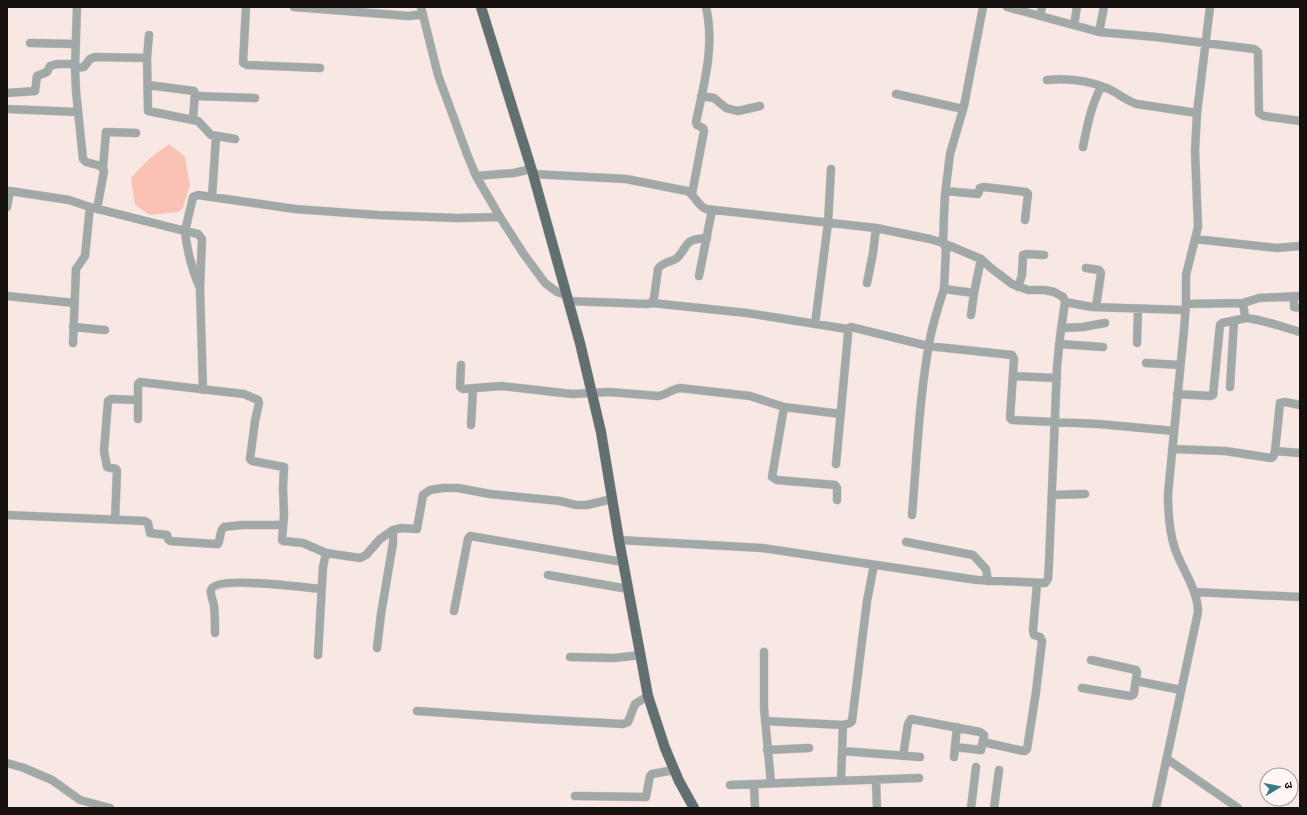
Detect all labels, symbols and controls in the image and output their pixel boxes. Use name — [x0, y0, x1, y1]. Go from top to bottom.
north arrow — [1259, 767, 1299, 807]
text: उ — [1281, 781, 1297, 790]

